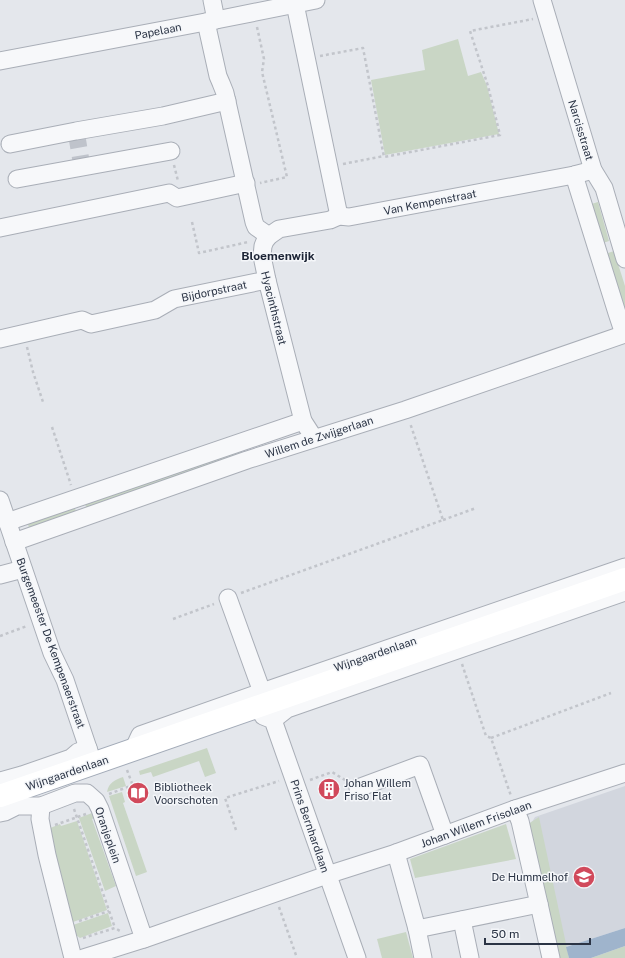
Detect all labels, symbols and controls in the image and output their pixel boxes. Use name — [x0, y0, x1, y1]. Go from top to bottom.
street label: Papelaan — [134, 21, 182, 41]
street label: Narcisstraat — [566, 98, 596, 162]
street label: Van Kempenstraat — [383, 187, 477, 217]
district label: Bloemenwijk — [241, 249, 315, 263]
street label: Hyacinthstraat — [259, 270, 289, 346]
street label: Bijdorpstraat — [180, 278, 248, 304]
street label: Willem de Zwijgerlaan — [263, 414, 375, 460]
street label: Burgemeester De Kempenaerstraat — [14, 556, 88, 730]
street label: Wijngaardenlaan — [332, 634, 418, 674]
street label: Wijngaardenlaan — [24, 753, 110, 793]
building icon: Johan Willem Friso Flat — [316, 776, 342, 802]
place label: Johan Willem Friso Flat — [344, 777, 411, 802]
street label: Prins Bernhardlaan — [288, 778, 332, 874]
library icon: Bibliotheek Voorschoten — [125, 780, 151, 806]
place label: Bibliotheek Voorschoten — [154, 781, 218, 806]
street label: Johan Willem Frisolaan — [419, 798, 533, 850]
street label: Oranjeplein — [93, 805, 123, 865]
school or university icon: De Hummelhof — [571, 864, 597, 890]
place label: De Hummelhof — [491, 871, 569, 883]
scale bar — [485, 920, 590, 946]
text: 50 m — [491, 927, 519, 941]

